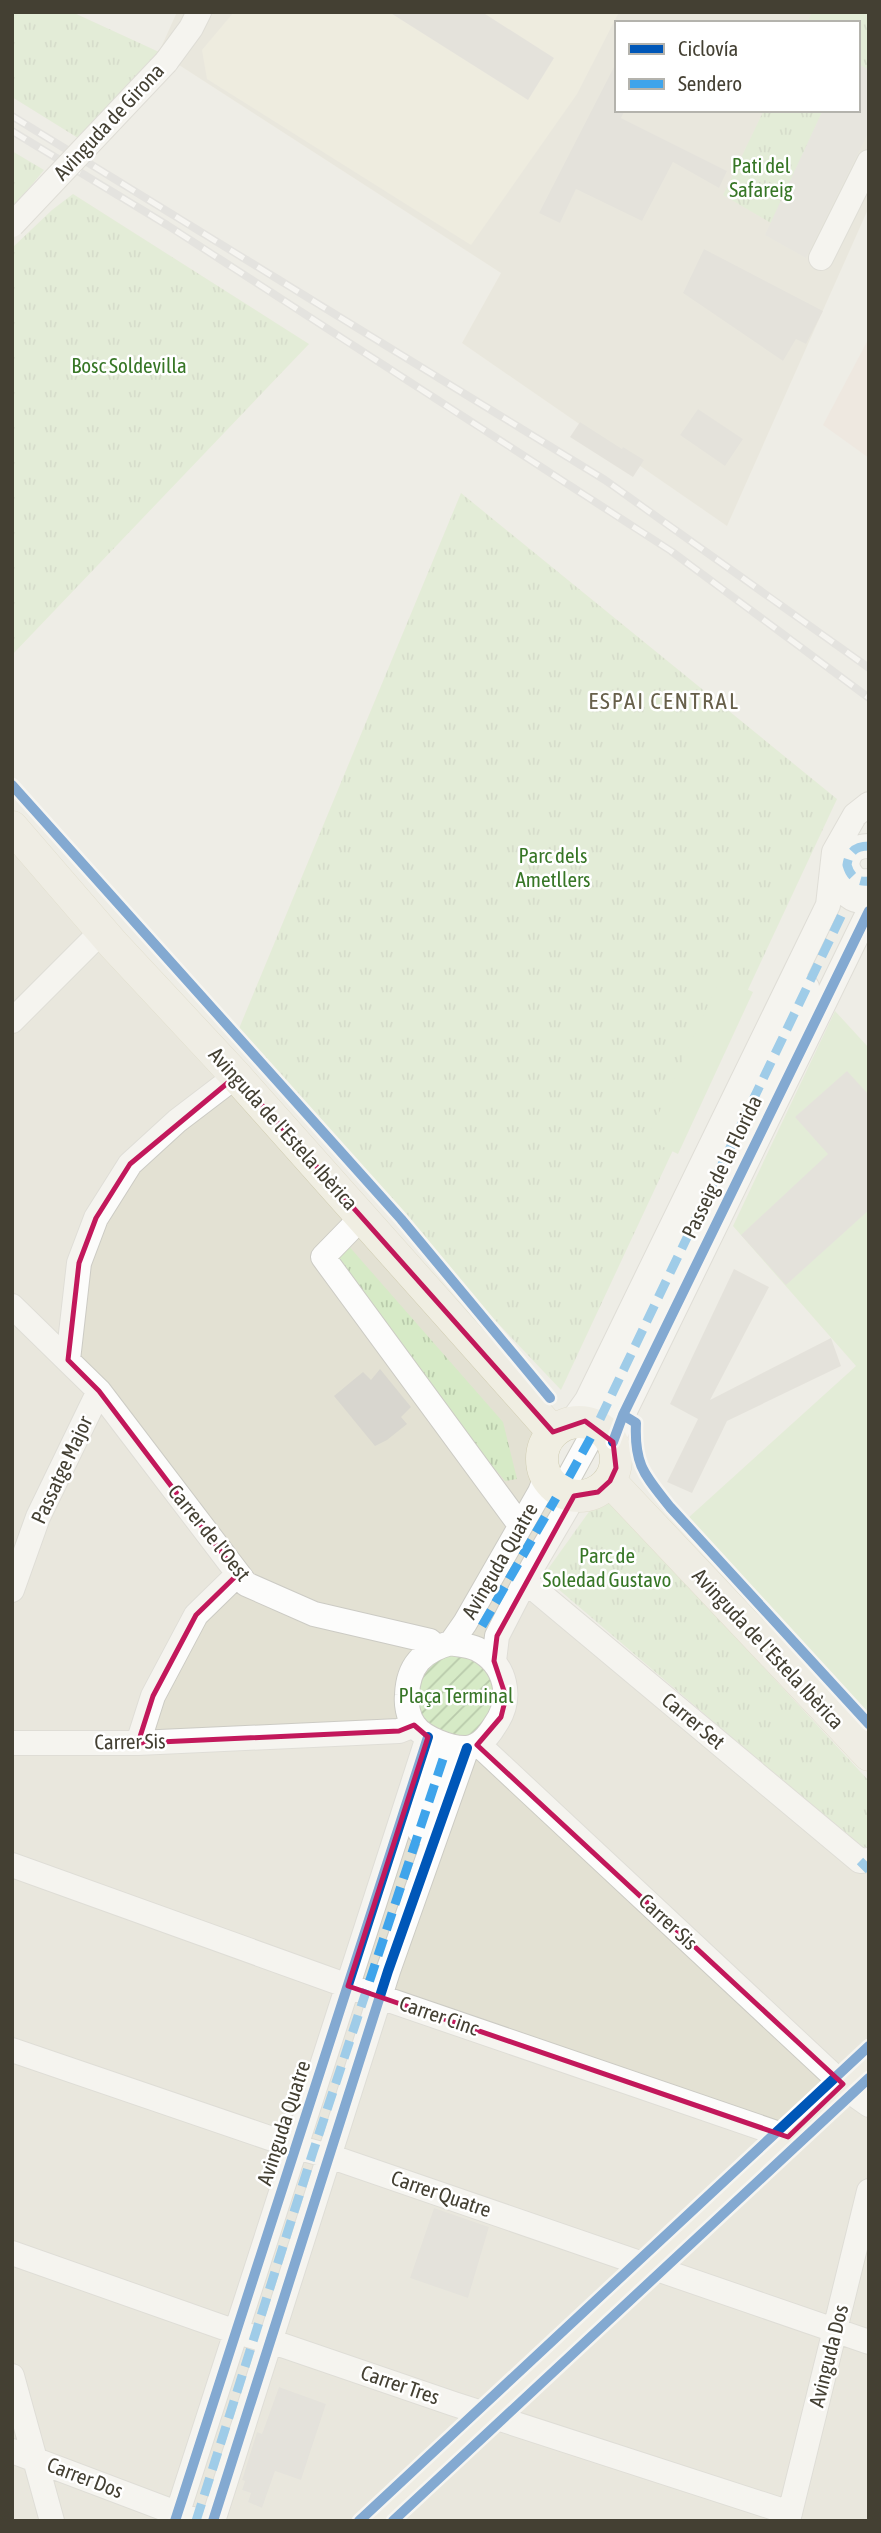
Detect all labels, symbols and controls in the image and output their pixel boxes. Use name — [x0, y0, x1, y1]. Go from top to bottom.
legend — [615, 21, 860, 112]
text: Ciclovía — [678, 36, 738, 60]
street label: Avinguda de Girona — [48, 58, 168, 184]
text: Sendero — [678, 71, 742, 95]
park label: Pati del Safareig — [729, 153, 793, 201]
park label: Bosc Soldevilla — [71, 353, 187, 377]
district label: ESPAI CENTRAL — [588, 688, 740, 714]
park label: Parc dels Ametllers — [515, 843, 591, 891]
street label: Avinguda de l'Estela Ibèrica — [204, 1042, 363, 1215]
street label: Passeig de la Florida — [676, 1091, 766, 1242]
street label: Passatge Major — [26, 1411, 97, 1527]
street label: Carrer de l'Oest — [164, 1479, 256, 1585]
street label: Avinguda Quatre — [456, 1498, 542, 1623]
park label: Parc de Soledad Gustavo — [543, 1543, 671, 1591]
street label: Avinguda de l'Estela Ibèrica — [688, 1563, 849, 1733]
park label: Plaça Terminal — [398, 1683, 514, 1707]
street label: Carrer Set — [657, 1687, 730, 1753]
street label: Carrer Sis — [94, 1728, 166, 1754]
street label: Carrer Sis — [634, 1888, 703, 1954]
street label: Carrer Cinc — [396, 1990, 482, 2040]
street label: Avinguda Quatre — [252, 2057, 314, 2188]
street label: Carrer Quatre — [388, 2165, 494, 2221]
street label: Avinguda Dos — [804, 2302, 852, 2409]
street label: Carrer Tres — [358, 2359, 443, 2409]
street label: Carrer Dos — [44, 2452, 127, 2502]

